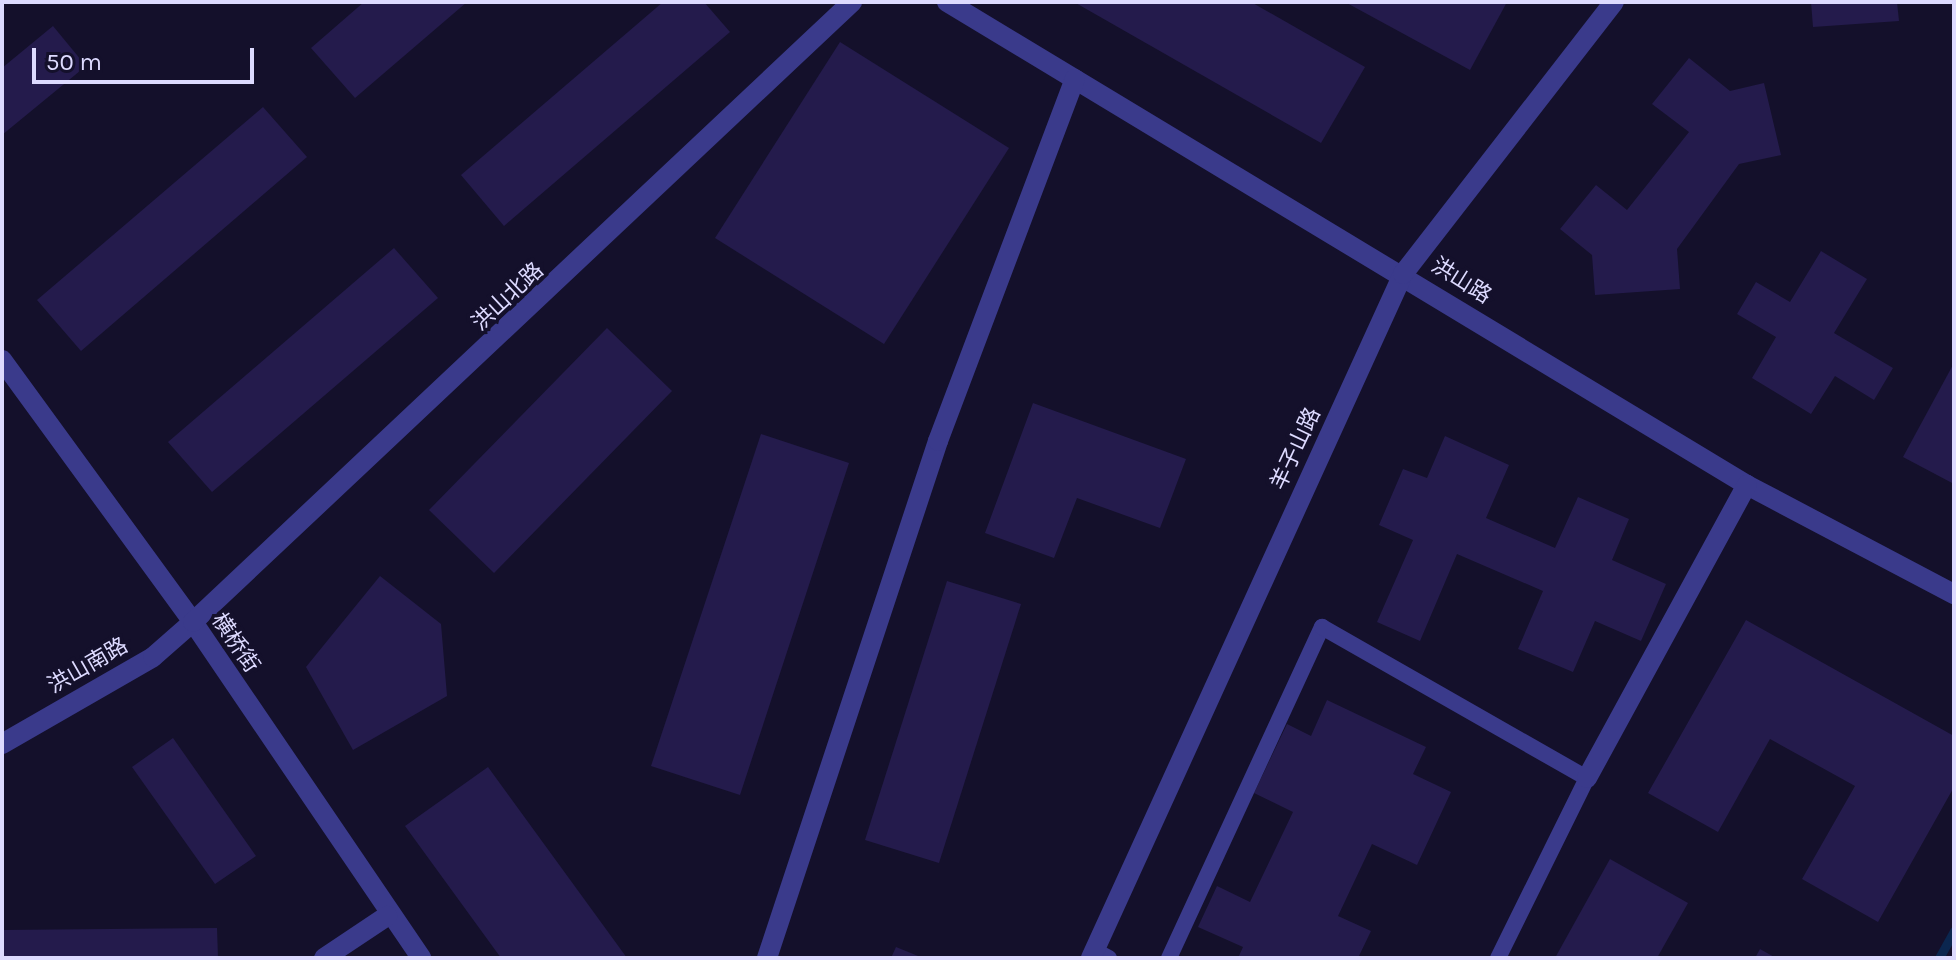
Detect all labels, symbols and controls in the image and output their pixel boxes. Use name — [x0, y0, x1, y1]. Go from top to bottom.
scale bar — [36, 32, 258, 82]
text: 50 m — [46, 48, 102, 76]
street label: 洪山路 — [1426, 252, 1496, 310]
street label: 洪山北路 — [467, 257, 549, 337]
street label: 羊子山路 — [1265, 404, 1327, 494]
street label: 横桥街 — [206, 608, 264, 678]
street label: 洪山南路 — [43, 633, 133, 699]

